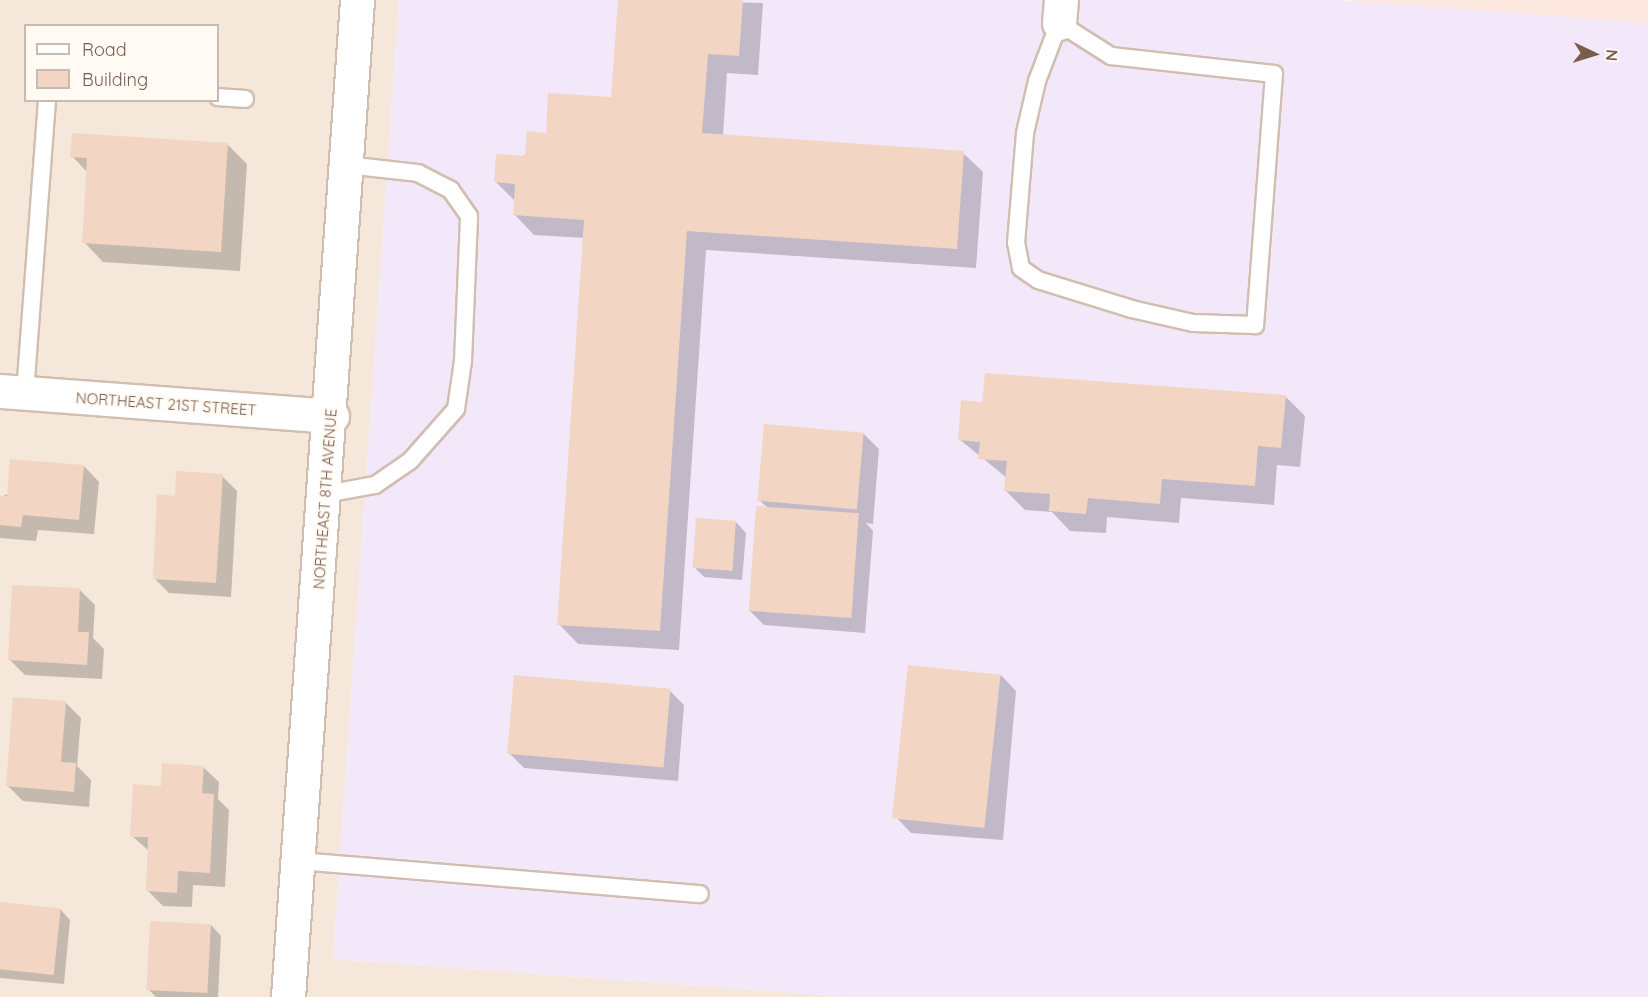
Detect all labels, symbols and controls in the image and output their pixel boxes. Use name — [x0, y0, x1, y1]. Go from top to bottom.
legend — [24, 24, 219, 102]
north arrow — [1564, 24, 1624, 84]
text: Road — [82, 38, 127, 61]
text: N — [1602, 49, 1622, 62]
text: Building — [82, 68, 148, 91]
street label: NORTHEAST 21ST STREET — [75, 389, 257, 419]
street label: NORTHEAST 8TH AVENUE — [310, 408, 340, 590]

